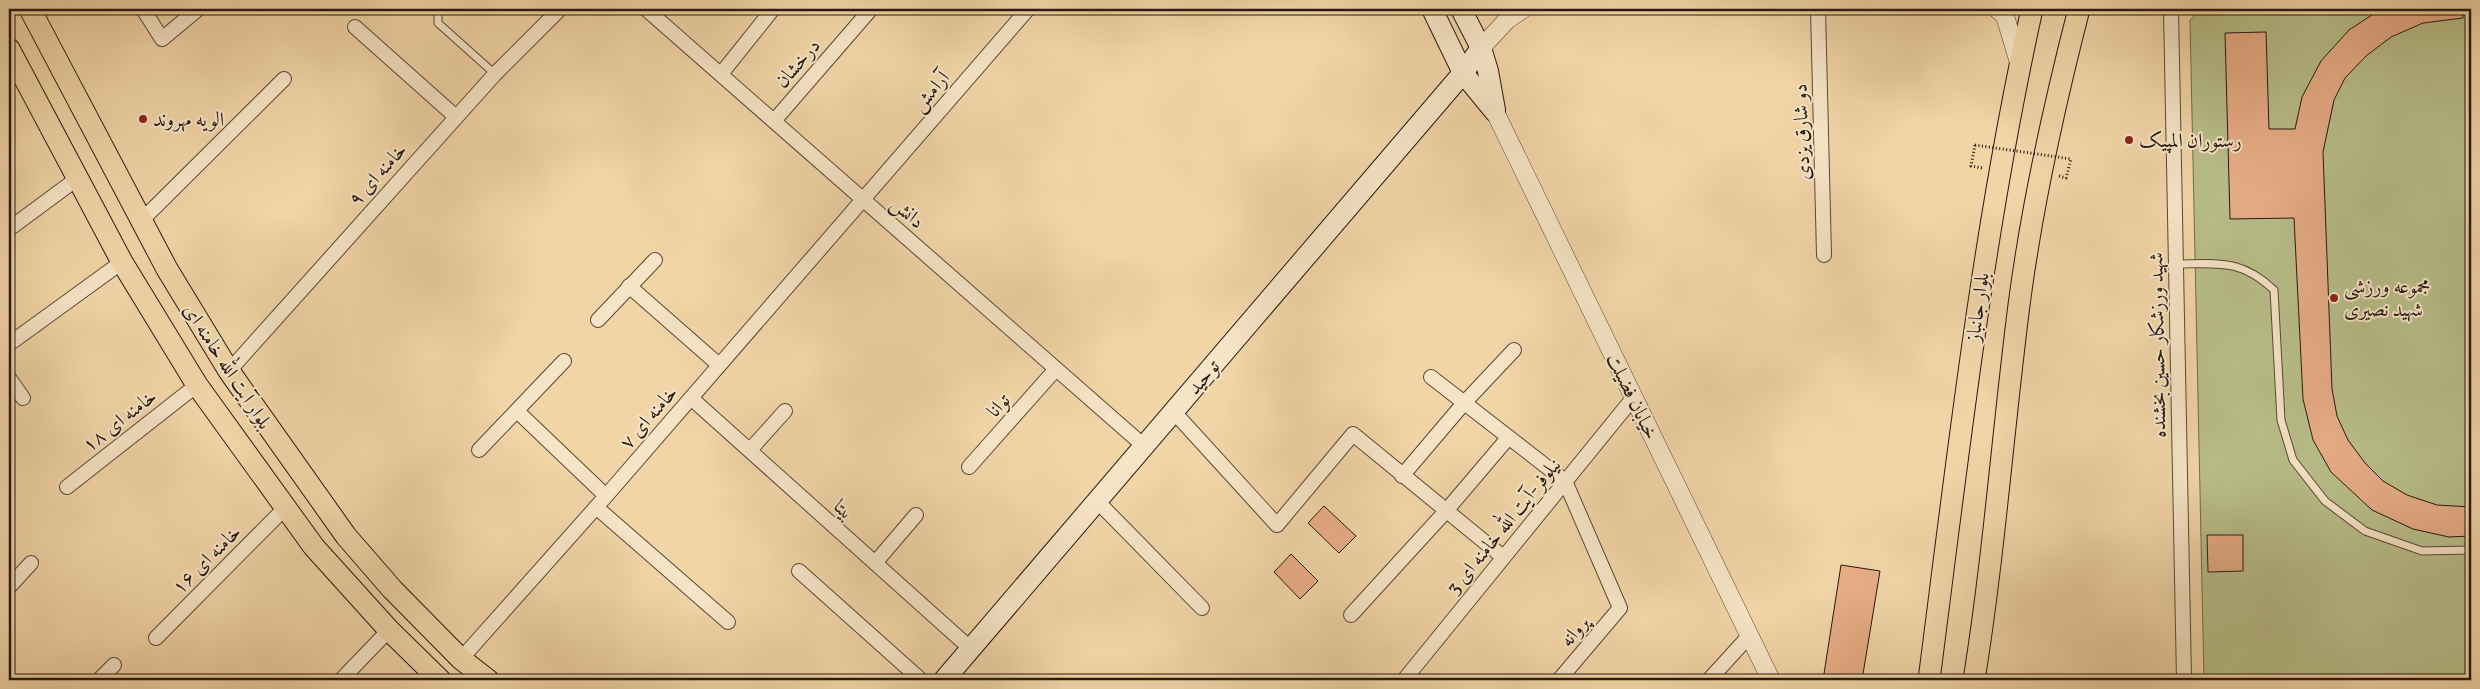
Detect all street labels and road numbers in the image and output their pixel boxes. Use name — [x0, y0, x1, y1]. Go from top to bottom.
street label: درخشان — [769, 33, 828, 95]
street label: آرامش — [906, 64, 959, 119]
street label: دو شارق یزدی — [1787, 83, 1819, 181]
street label: خامنه ای ۹ — [343, 138, 414, 213]
street label: دانش — [884, 191, 930, 236]
street label: شهید ورزشکار حسین بخشنده — [2143, 252, 2175, 438]
street label: بلوار جانباز — [1960, 271, 1998, 346]
street label: بلوار آیت الله خامنه ای — [175, 297, 280, 435]
street label: خیابان فضیلت — [1598, 349, 1664, 445]
street label: توحید — [1182, 355, 1228, 402]
street label: خامنه ای ۷ — [614, 380, 685, 456]
street label: خامنه ای ۱۸ — [77, 383, 164, 460]
street label: توانا — [981, 388, 1018, 424]
street label: نیلوفر-آیت الله خامنه ای 3 — [1438, 451, 1569, 602]
street label: بیتا — [826, 494, 859, 527]
street label: خامنه ای ۱۶ — [166, 519, 248, 601]
street label: پروانه — [1554, 609, 1599, 654]

